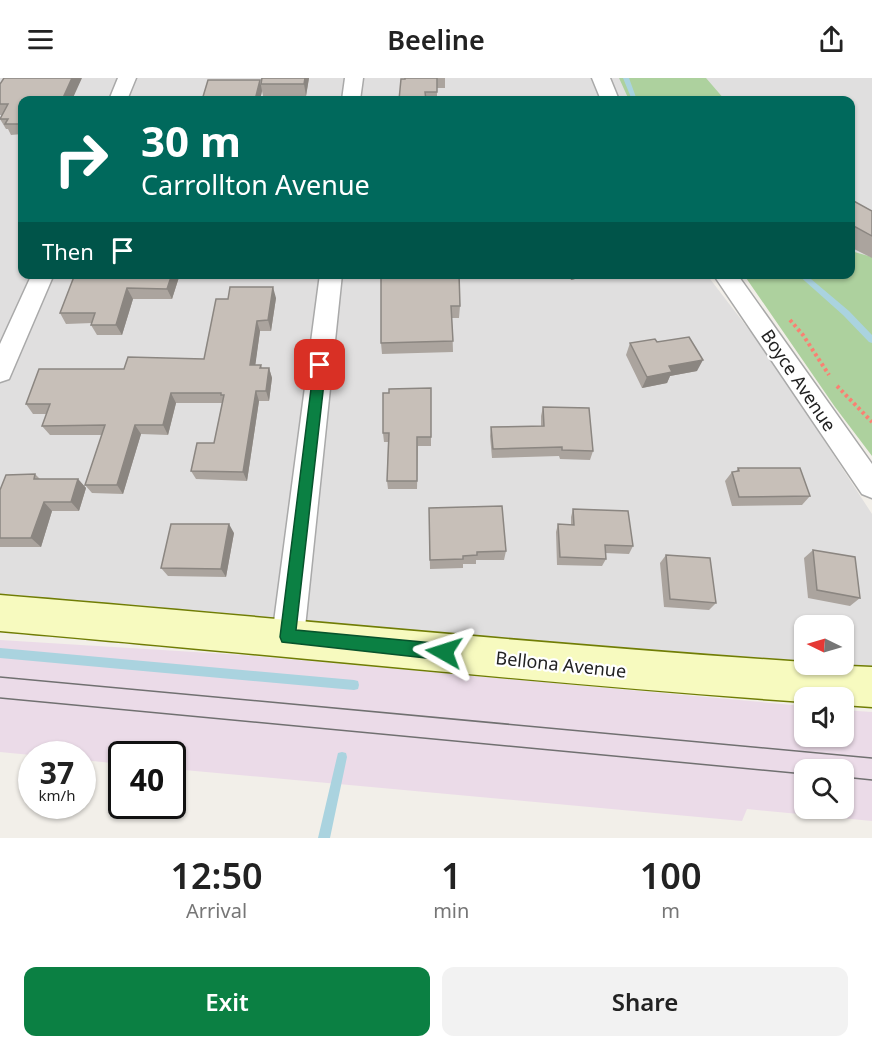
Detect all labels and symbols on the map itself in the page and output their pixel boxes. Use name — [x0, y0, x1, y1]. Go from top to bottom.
street label: Boyce Avenue — [756, 324, 842, 436]
pin — [294, 339, 345, 390]
north arrow — [794, 615, 854, 675]
position arrow — [412, 620, 476, 684]
street label: Bellona Avenue — [495, 645, 627, 683]
speed limit sign: 40 — [108, 741, 186, 819]

